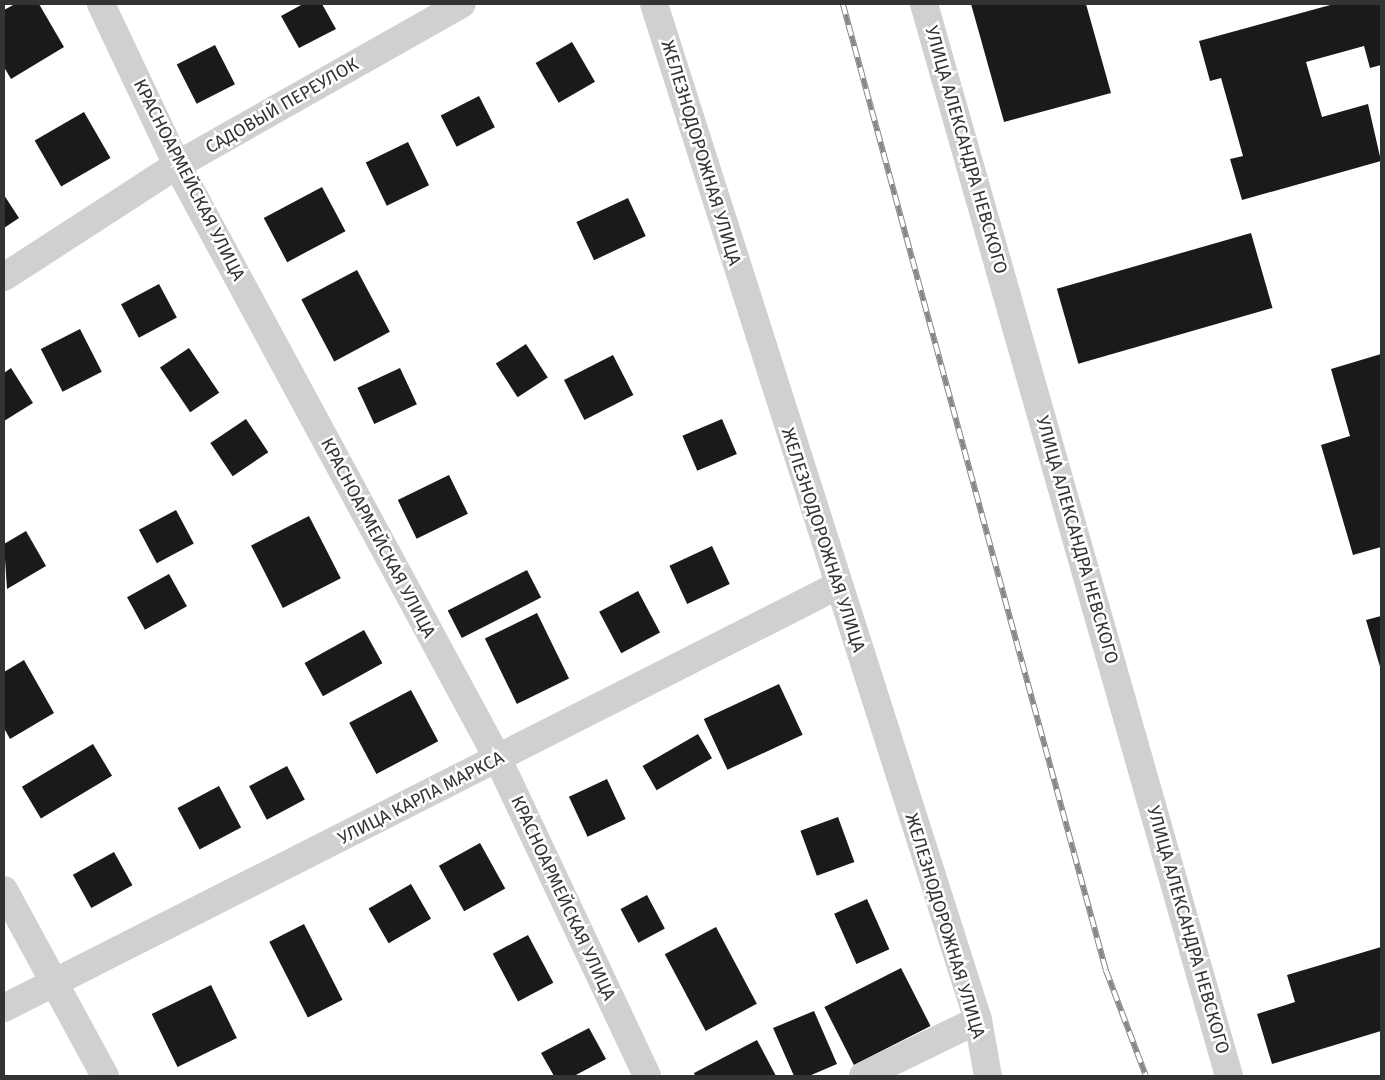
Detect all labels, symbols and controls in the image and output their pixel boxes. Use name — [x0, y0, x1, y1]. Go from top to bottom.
street label: УЛИЦА АЛЕКСАНДРА НЕВСКОГО — [920, 24, 1012, 276]
street label: ЖЕЛЕЗНОДОРОЖНАЯ УЛИЦА — [656, 38, 746, 268]
street label: САДОВЫЙ ПЕРЕУЛОК — [202, 53, 362, 159]
street label: КРАСНОАРМЕЙСКАЯ УЛИЦА — [129, 76, 249, 284]
street label: УЛИЦА АЛЕКСАНДРА НЕВСКОГО — [1031, 414, 1123, 666]
street label: ЖЕЛЕЗНОДОРОЖНАЯ УЛИЦА — [777, 425, 869, 655]
street label: КРАСНОАРМЕЙСКАЯ УЛИЦА — [316, 434, 440, 642]
street label: УЛИЦА КАРЛА МАРКСА — [334, 747, 508, 849]
street label: КРАСНОАРМЕЙСКАЯ УЛИЦА — [506, 792, 620, 1004]
street label: УЛИЦА АЛЕКСАНДРА НЕВСКОГО — [1142, 804, 1234, 1056]
street label: ЖЕЛЕЗНОДОРОЖНАЯ УЛИЦА — [900, 811, 990, 1041]

